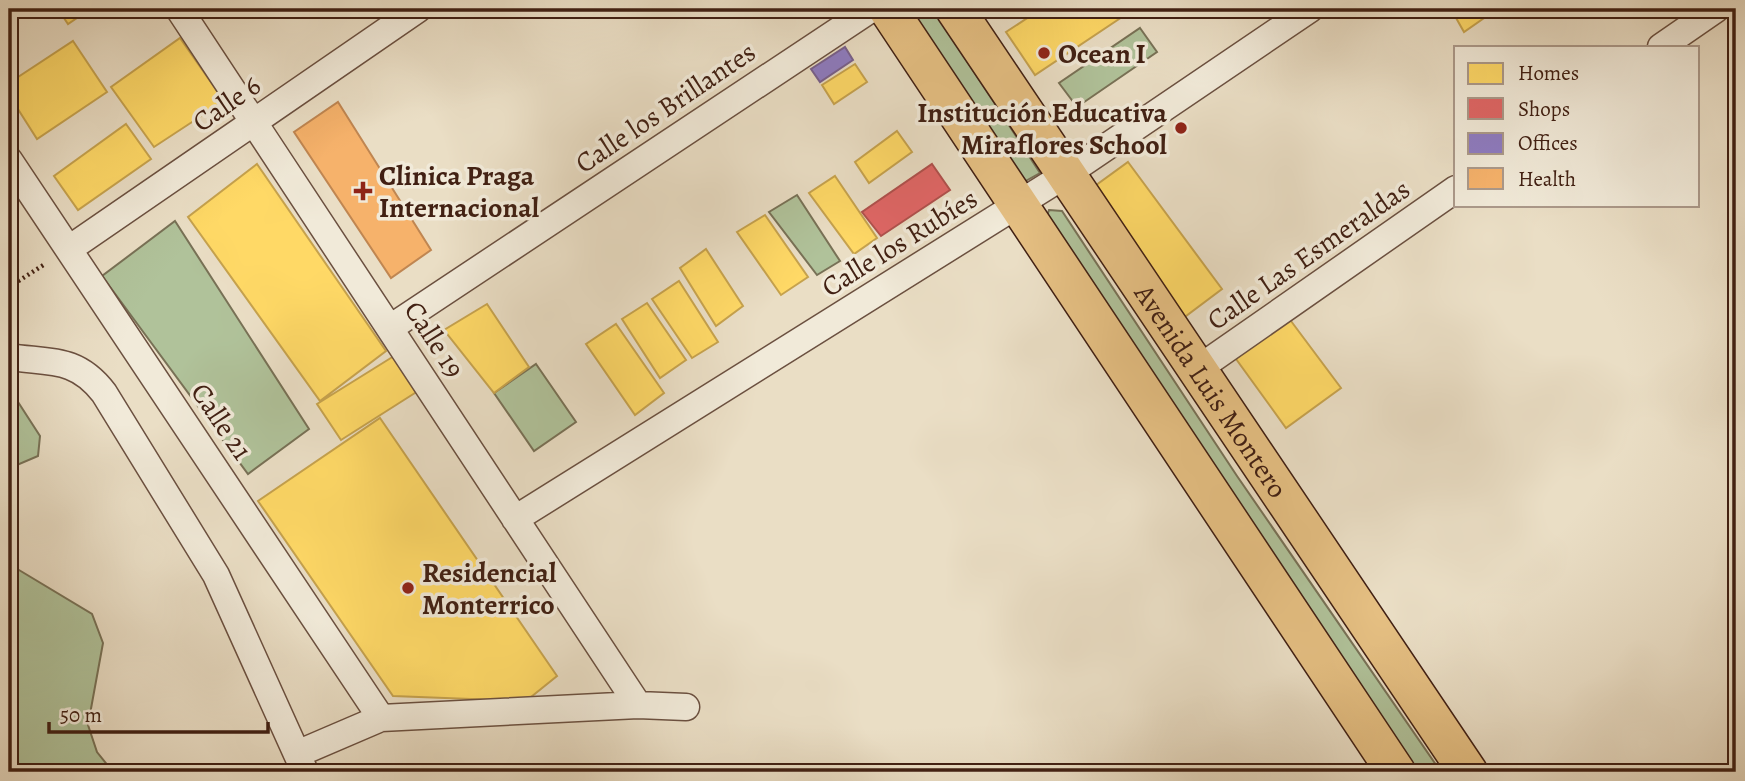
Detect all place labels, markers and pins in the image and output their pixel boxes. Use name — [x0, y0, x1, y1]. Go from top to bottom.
place label: Ocean I — [1058, 35, 1146, 73]
marker: Ocean I — [1036, 45, 1052, 61]
place label: Institución Educativa Miraflores School — [917, 94, 1168, 164]
marker: Institución Educativa Miraflores School — [1173, 120, 1189, 136]
place label: Clinica Praga Internacional — [379, 157, 540, 227]
marker: Clinica Praga Internacional — [353, 181, 373, 201]
place label: Residencial Monterrico — [422, 554, 557, 624]
marker: Residencial Monterrico — [400, 580, 416, 596]

